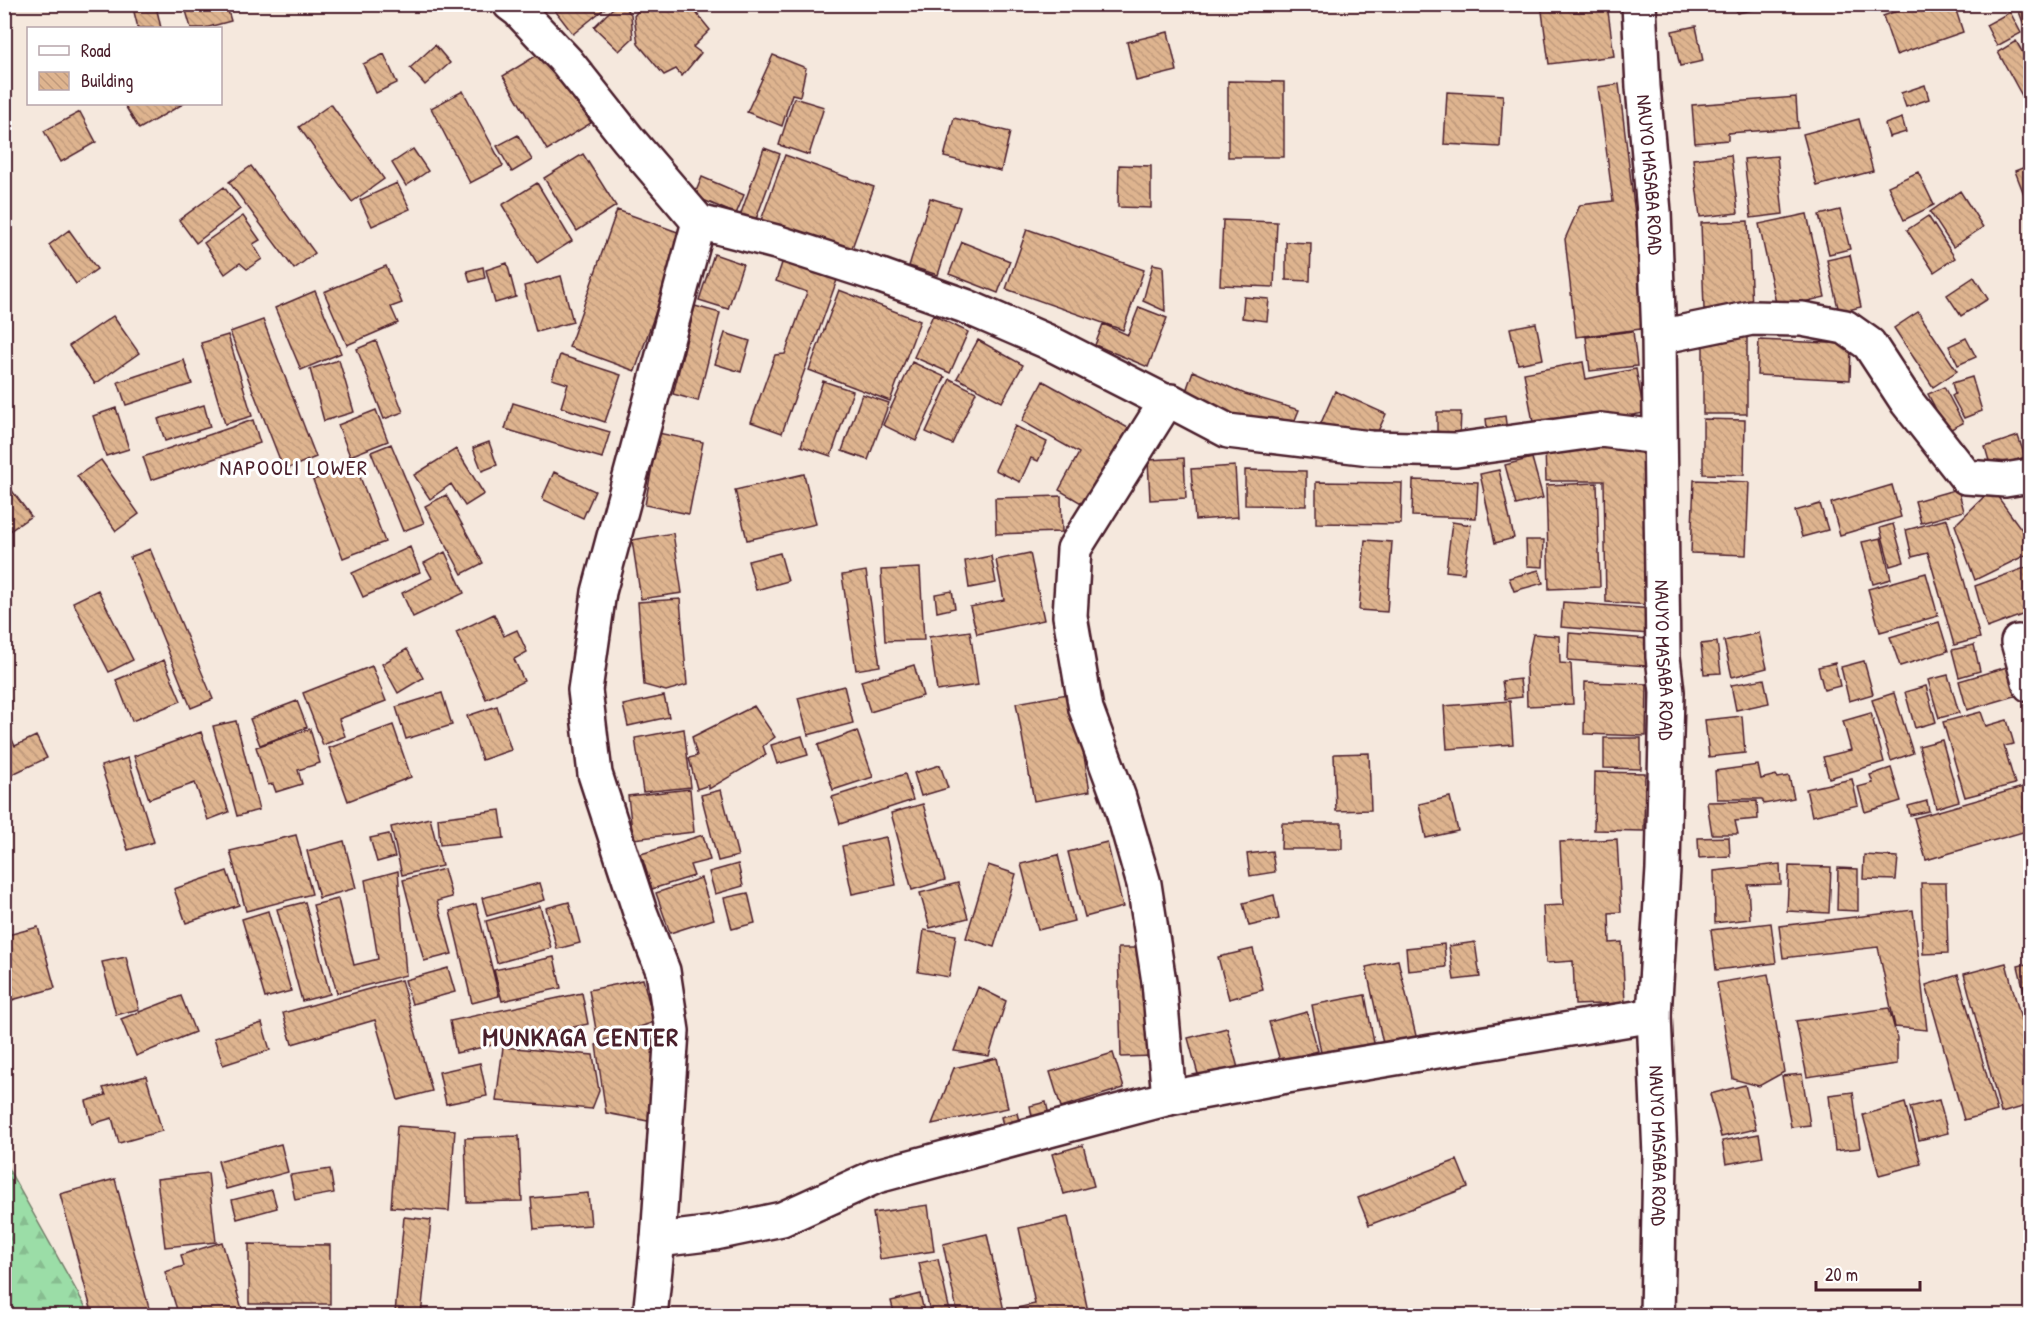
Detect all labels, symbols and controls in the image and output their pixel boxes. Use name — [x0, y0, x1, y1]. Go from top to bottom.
legend — [27, 27, 222, 105]
text: Road — [81, 38, 111, 63]
text: Building — [81, 68, 133, 93]
street label: NAUYO MASABA ROAD — [1631, 93, 1670, 256]
district label: NAPOOLI LOWER — [219, 452, 369, 482]
street label: NAUYO MASABA ROAD — [1649, 580, 1681, 741]
district label: MUNKAGA CENTER — [482, 1019, 680, 1054]
street label: NAUYO MASABA ROAD — [1643, 1065, 1674, 1227]
scale bar — [1816, 1254, 1920, 1292]
text: 20 m — [1825, 1262, 1858, 1287]

